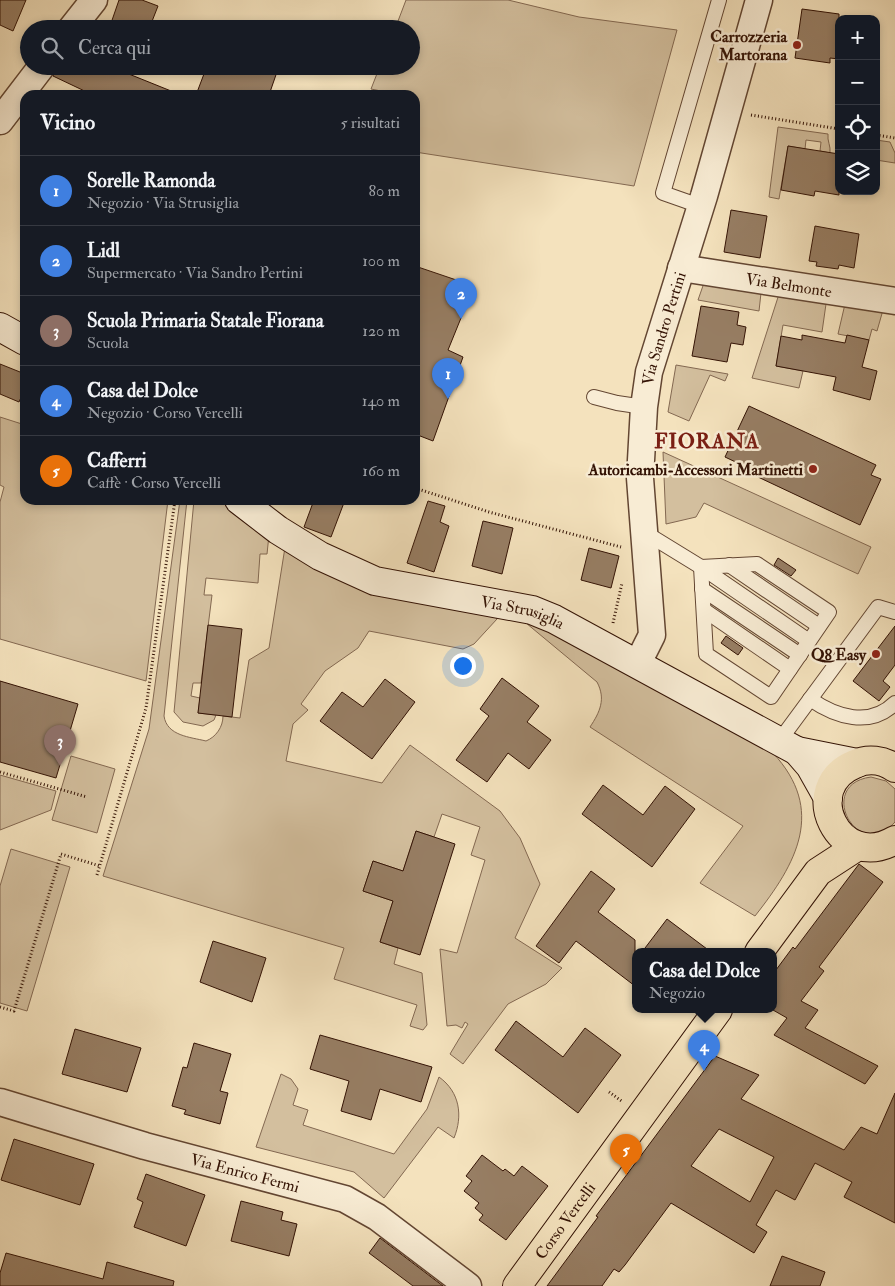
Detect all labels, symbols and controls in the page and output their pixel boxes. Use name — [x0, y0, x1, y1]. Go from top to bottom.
map controls — [835, 15, 880, 195]
button: + — [835, 15, 880, 60]
search box — [20, 20, 420, 75]
place label: Carrozzeria Martorana — [710, 27, 787, 65]
icon: search — [38, 34, 66, 62]
text: Cerca qui — [78, 36, 151, 60]
marker: Carrozzeria Martorana — [791, 39, 803, 51]
button: − — [835, 60, 880, 105]
button: locate — [835, 105, 880, 150]
text: Vicino — [40, 109, 95, 136]
text: 5 risultati — [340, 113, 400, 133]
button: layers — [835, 150, 880, 195]
text: Sorelle Ramonda — [87, 169, 215, 193]
text: 1 — [53, 181, 59, 201]
text: 80 m — [369, 181, 400, 201]
text: Negozio · Via Strusiglia — [87, 193, 239, 213]
text: Lidl — [87, 239, 120, 263]
text: 2 — [52, 251, 60, 271]
text: 100 m — [362, 251, 400, 271]
text: Supermercato · Via Sandro Pertini — [87, 263, 303, 283]
street label: Via Sandro Pertini — [638, 269, 691, 386]
street label: Via Belmonte — [744, 269, 833, 302]
pin: 2 — [445, 278, 477, 319]
text: Scuola Primaria Statale Fiorana — [87, 309, 324, 333]
text: 3 — [53, 321, 59, 341]
text: 120 m — [362, 321, 400, 341]
text: Scuola — [87, 333, 129, 353]
pin: 1 — [432, 358, 464, 399]
text: Casa del Dolce — [87, 379, 198, 403]
text: 4 — [52, 391, 60, 411]
text: 140 m — [362, 391, 400, 411]
text: Negozio · Corso Vercelli — [87, 403, 243, 423]
district label: FIORANA — [654, 428, 760, 455]
text: Cafferri — [87, 449, 147, 473]
place label: Autoricambi-Accessori Martinetti — [588, 460, 804, 480]
text: 5 — [52, 461, 60, 481]
text: 160 m — [362, 461, 400, 481]
marker: Autoricambi-Accessori Martinetti — [807, 463, 819, 475]
text: Caffè · Corso Vercelli — [87, 473, 221, 493]
street label: Via Strusiglia — [479, 592, 568, 634]
place label: Q8 Easy — [811, 645, 867, 666]
marker: Q8 Easy — [870, 648, 882, 660]
your location — [450, 653, 476, 679]
pin: 3 — [44, 725, 76, 766]
popup — [632, 948, 777, 1013]
text: Casa del Dolce — [649, 959, 760, 983]
text: Negozio — [649, 983, 705, 1003]
pin: 4 — [688, 1030, 720, 1071]
pin: 5 — [610, 1134, 642, 1175]
street label: Via Enrico Fermi — [188, 1149, 301, 1197]
street label: Corso Vercelli — [531, 1179, 600, 1263]

